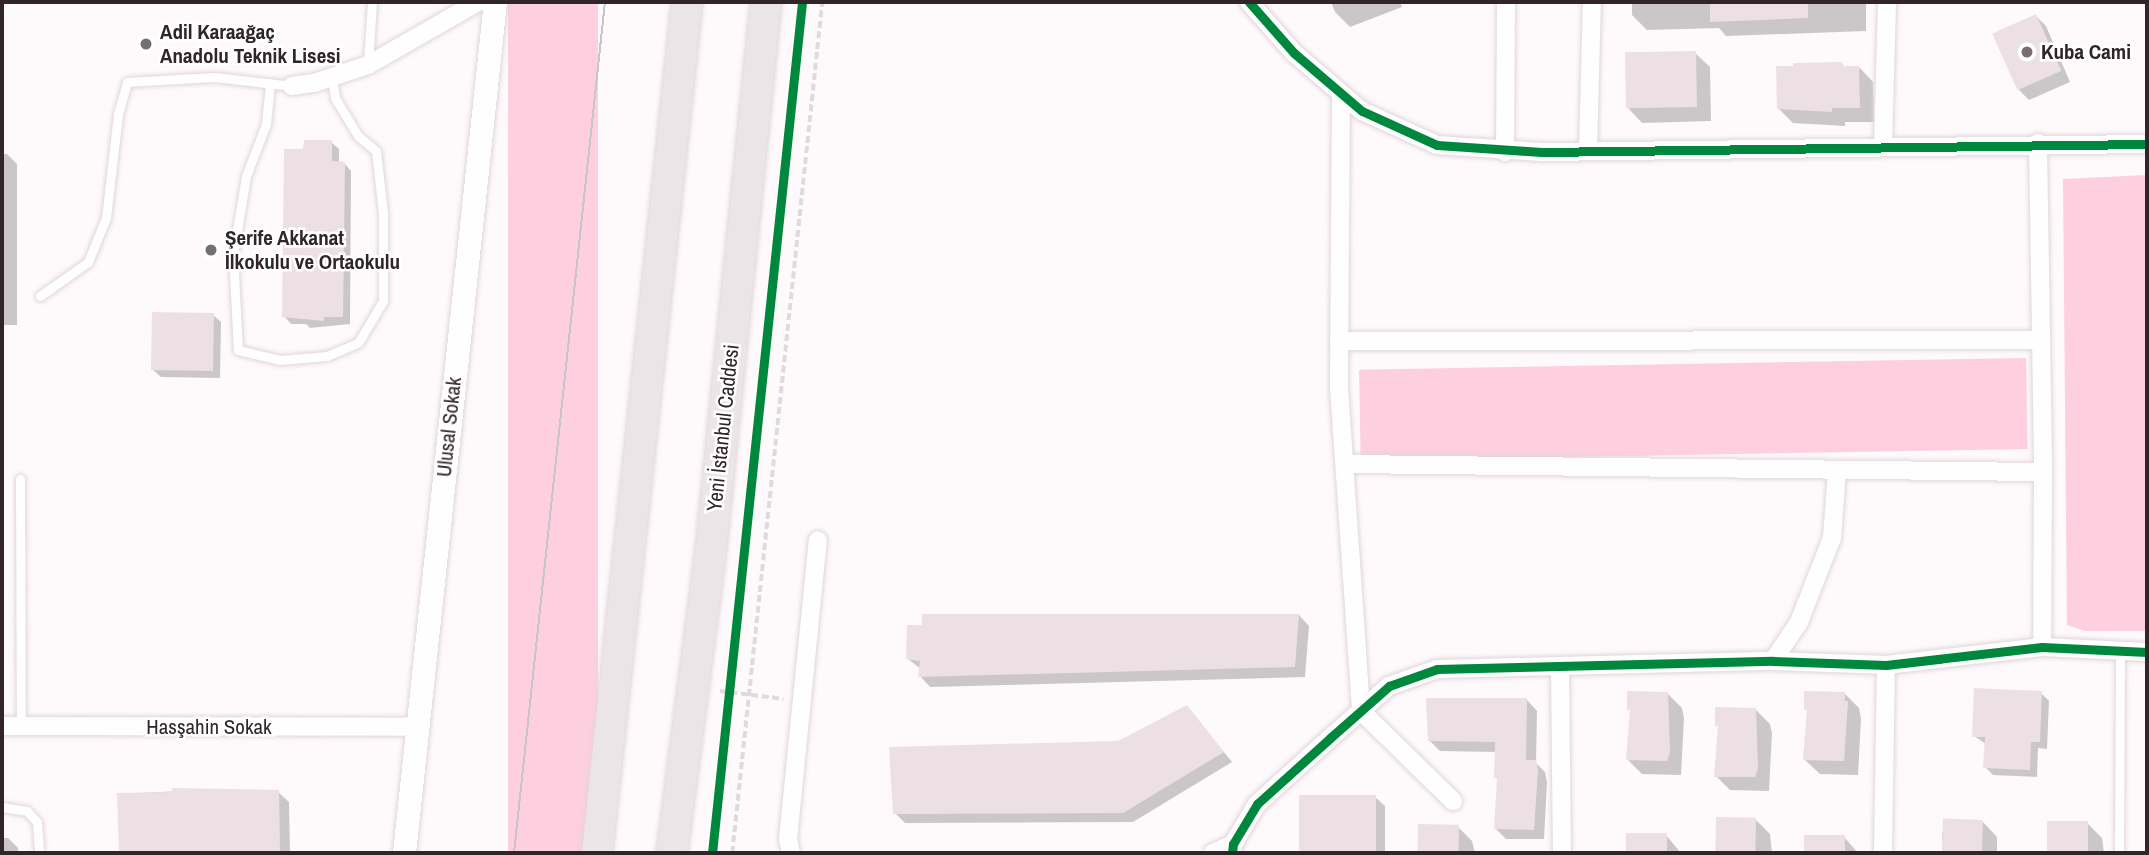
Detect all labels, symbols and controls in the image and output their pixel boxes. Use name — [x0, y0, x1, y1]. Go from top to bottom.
place label: Adil Karaağaç Anadolu Teknik Lisesi — [160, 19, 341, 69]
marker: Adil Karaağaç Anadolu Teknik Lisesi — [138, 36, 154, 52]
place label: Kuba Cami — [2041, 39, 2131, 65]
marker: Kuba Cami — [2019, 44, 2035, 60]
place label: Şerife Akkanat İlkokulu ve Ortaokulu — [225, 225, 400, 275]
marker: Şerife Akkanat İlkokulu ve Ortaokulu — [203, 242, 219, 258]
street label: Yeni İstanbul Caddesi — [702, 343, 744, 513]
street label: Ulusal Sokak — [431, 376, 467, 478]
street label: Hasşahin Sokak — [146, 714, 272, 740]

